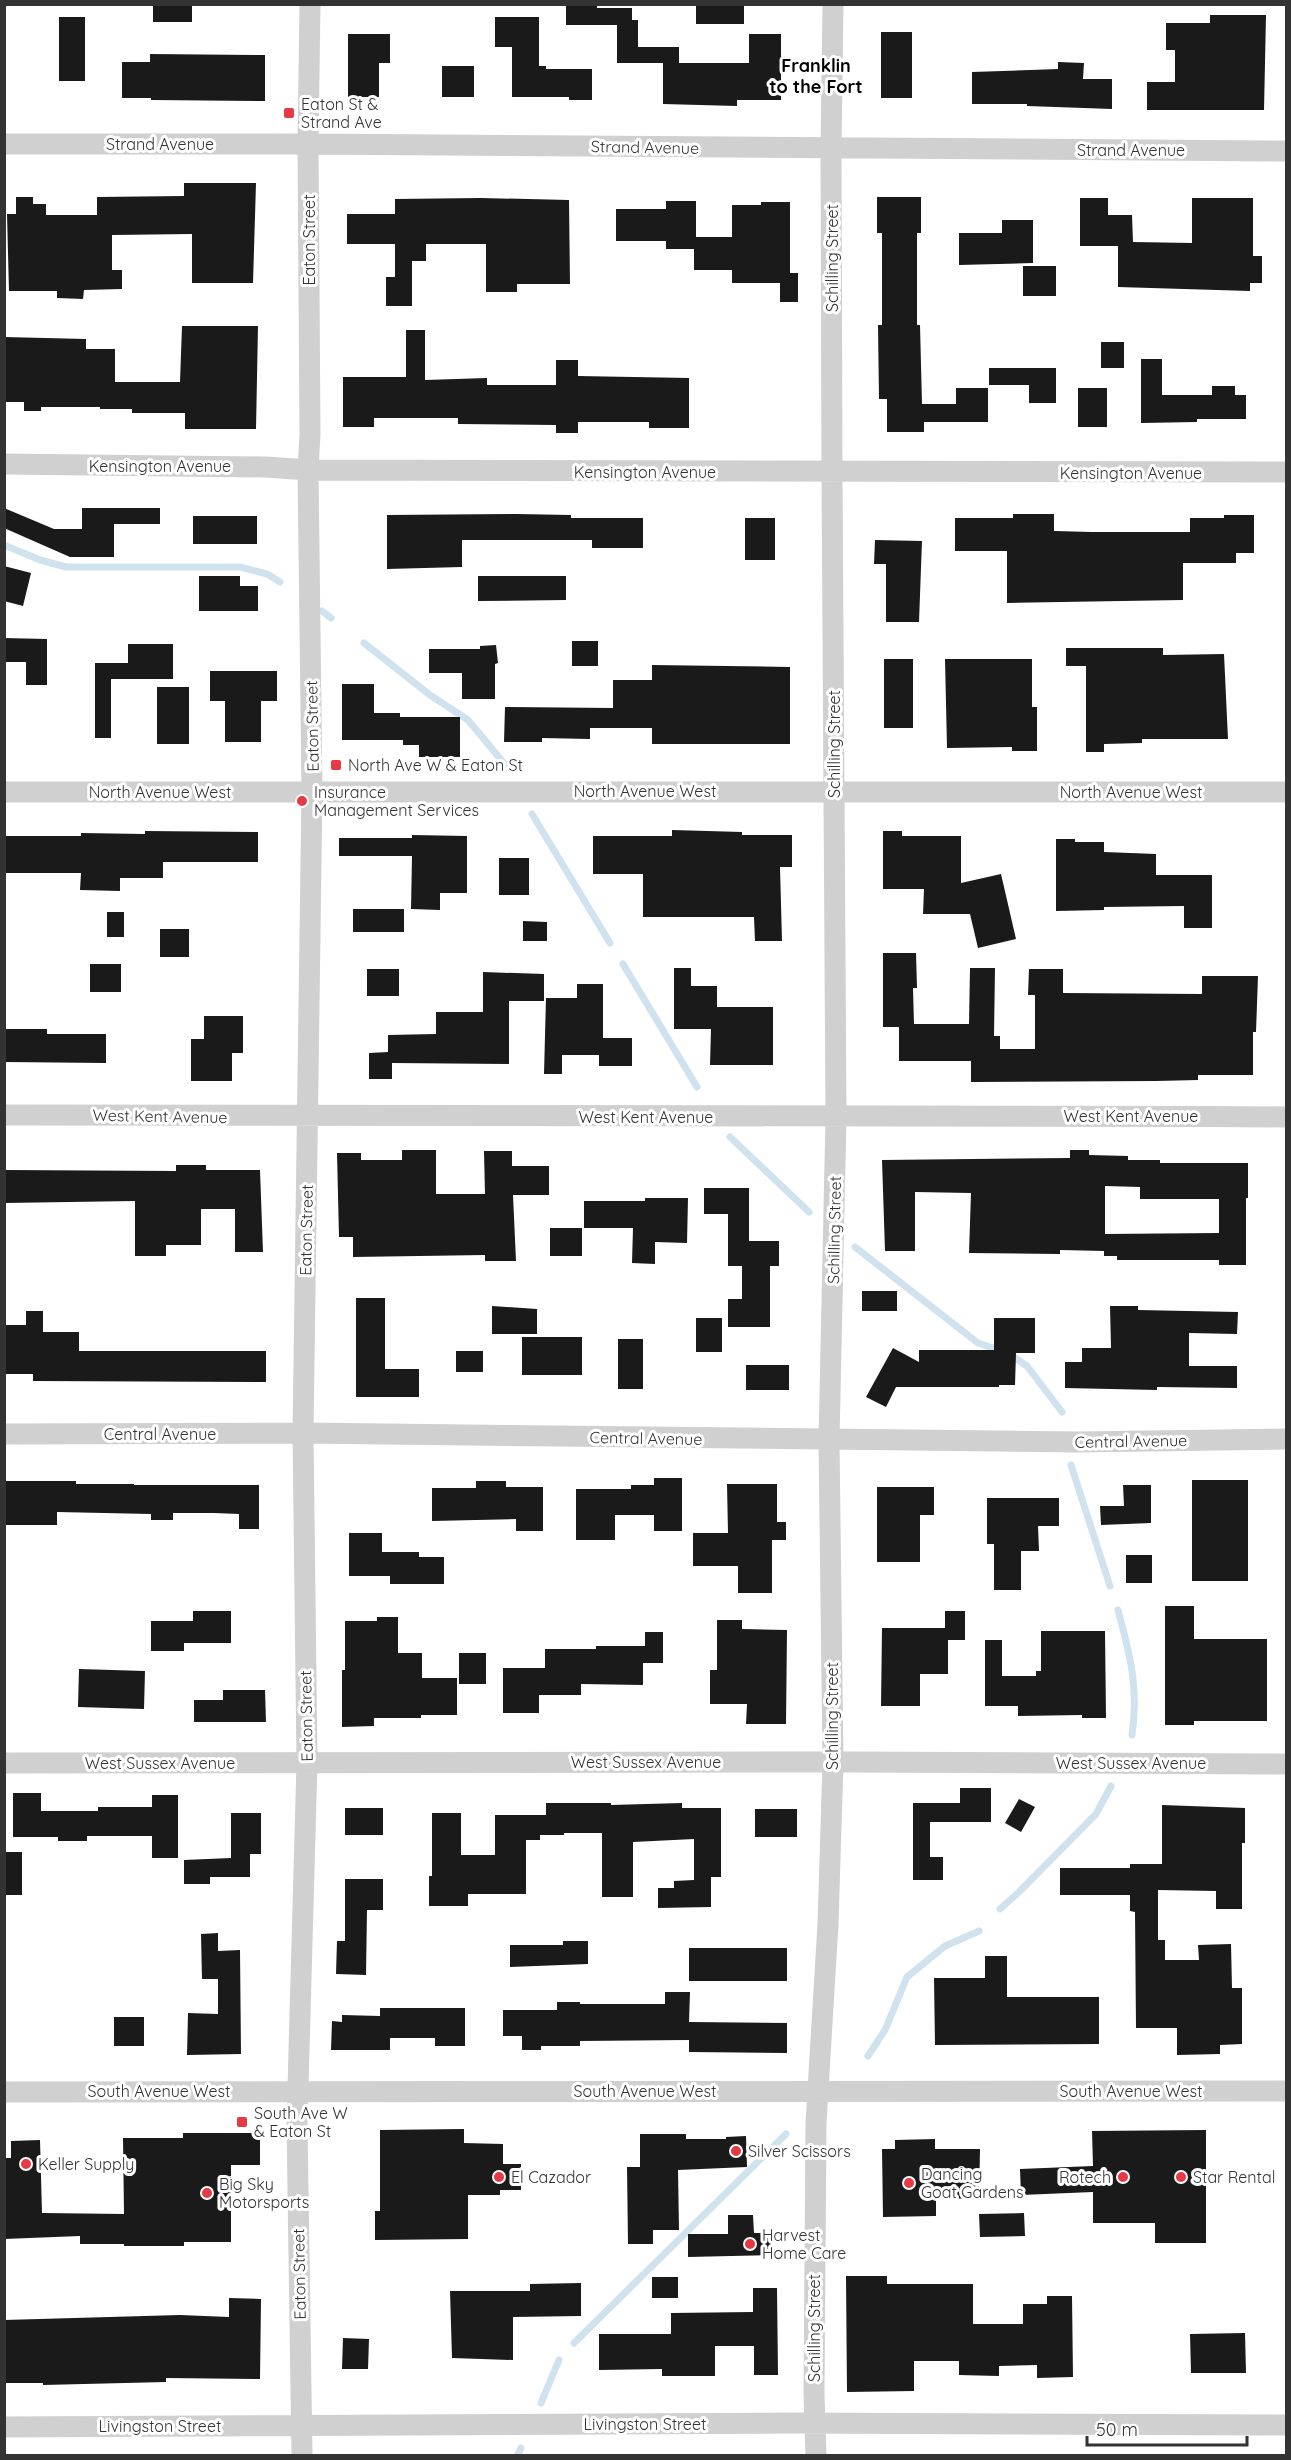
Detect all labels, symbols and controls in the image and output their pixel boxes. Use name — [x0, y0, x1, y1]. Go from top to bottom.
district label: Franklin to the Fort — [769, 54, 863, 98]
place label: Eaton St & Strand Ave — [301, 94, 382, 132]
marker: Eaton St & Strand Ave — [282, 106, 296, 120]
street label: Strand Avenue — [106, 134, 214, 154]
street label: Strand Avenue — [591, 136, 699, 158]
street label: Strand Avenue — [1077, 140, 1185, 160]
street label: Eaton Street — [299, 194, 319, 286]
street label: Schilling Street — [822, 204, 842, 312]
street label: Kensington Avenue — [89, 456, 231, 476]
street label: Kensington Avenue — [574, 462, 716, 482]
street label: Kensington Avenue — [1060, 463, 1202, 483]
street label: Eaton Street — [301, 680, 323, 772]
street label: Schilling Street — [824, 690, 844, 798]
place label: North Ave W & Eaton St — [348, 755, 523, 775]
marker: North Ave W & Eaton St — [329, 758, 343, 772]
street label: North Avenue West — [574, 781, 716, 801]
street label: North Avenue West — [89, 782, 231, 802]
place label: Insurance Management Services — [314, 782, 479, 820]
street label: North Avenue West — [1060, 782, 1202, 802]
marker: Insurance Management Services — [295, 794, 309, 808]
street label: West Kent Avenue — [92, 1105, 228, 1127]
street label: West Kent Avenue — [1064, 1106, 1198, 1126]
street label: West Kent Avenue — [579, 1107, 713, 1127]
street label: Schilling Street — [823, 1176, 845, 1284]
street label: Eaton Street — [295, 1184, 317, 1276]
street label: Central Avenue — [104, 1424, 216, 1444]
street label: Central Avenue — [590, 1427, 702, 1449]
street label: Central Avenue — [1075, 1430, 1187, 1452]
street label: Schilling Street — [822, 1662, 842, 1770]
street label: Eaton Street — [295, 1670, 317, 1762]
street label: West Sussex Avenue — [571, 1752, 721, 1772]
street label: West Sussex Avenue — [85, 1753, 235, 1773]
street label: West Sussex Avenue — [1056, 1753, 1206, 1773]
street label: South Avenue West — [88, 2081, 230, 2101]
street label: South Avenue West — [574, 2081, 716, 2101]
street label: South Avenue West — [1060, 2081, 1202, 2101]
place label: South Ave W & Eaton St — [254, 2103, 348, 2141]
marker: South Ave W & Eaton St — [235, 2115, 249, 2129]
place label: Silver Scissors — [748, 2141, 851, 2161]
marker: Silver Scissors — [729, 2144, 743, 2158]
place label: Keller Supply — [38, 2154, 134, 2174]
marker: Keller Supply — [19, 2157, 33, 2171]
place label: Dancing Goat Gardens — [921, 2164, 1024, 2202]
place label: El Cazador — [511, 2167, 591, 2187]
place label: Rotech — [1059, 2167, 1111, 2187]
place label: Star Rental — [1193, 2167, 1275, 2187]
marker: El Cazador — [492, 2170, 506, 2184]
marker: Rotech — [1116, 2170, 1130, 2184]
marker: Star Rental — [1174, 2170, 1188, 2184]
place label: Big Sky Motorsports — [219, 2174, 309, 2212]
marker: Dancing Goat Gardens — [902, 2176, 916, 2190]
marker: Big Sky Motorsports — [200, 2186, 214, 2200]
place label: Harvest Home Care — [762, 2225, 846, 2263]
street label: Eaton Street — [288, 2228, 310, 2320]
marker: Harvest Home Care — [743, 2237, 757, 2251]
street label: Schilling Street — [804, 2274, 824, 2382]
scale bar — [1087, 2409, 1248, 2447]
street label: Livingston Street — [584, 2414, 706, 2434]
street label: Livingston Street — [99, 2416, 221, 2436]
text: 50 m — [1096, 2418, 1138, 2441]

